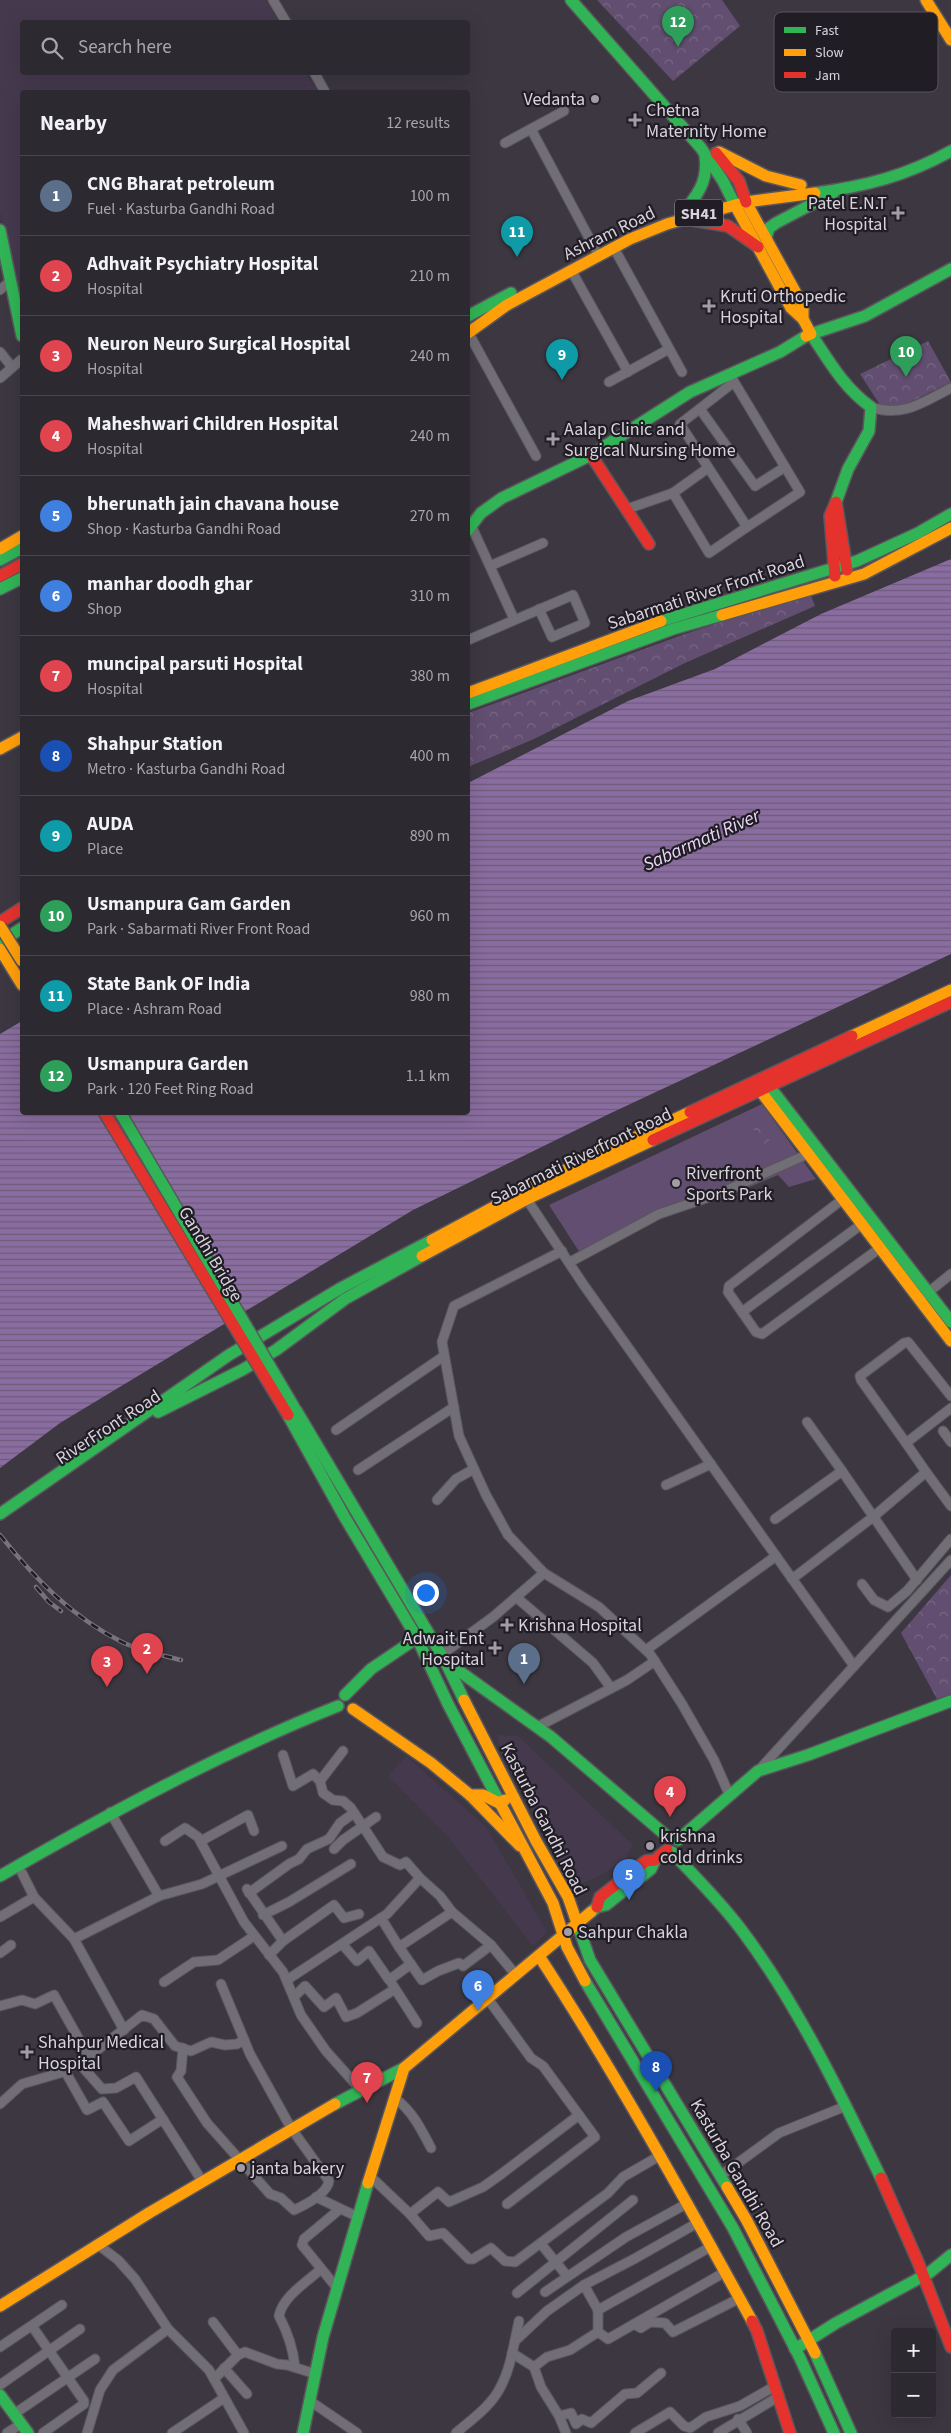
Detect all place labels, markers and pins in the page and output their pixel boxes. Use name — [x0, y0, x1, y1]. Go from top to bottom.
pin: 12 — [662, 6, 694, 47]
place label: Vedanta — [523, 87, 585, 112]
marker: Vedanta — [589, 93, 601, 105]
place label: Chetna Maternity Home — [646, 98, 767, 144]
marker: Chetna Maternity Home — [628, 113, 642, 127]
place label: Patel E.N.T Hospital — [808, 191, 887, 237]
marker: Patel E.N.T Hospital — [891, 206, 905, 220]
pin: 11 — [501, 216, 533, 257]
place label: Kruti Orthopedic Hospital — [720, 284, 846, 330]
marker: Kruti Orthopedic Hospital — [702, 299, 716, 313]
pin: 10 — [890, 336, 922, 377]
pin: 9 — [546, 339, 578, 380]
place label: Aalap Clinic and Surgical Nursing Home — [564, 417, 736, 463]
marker: Aalap Clinic and Surgical Nursing Home — [546, 432, 560, 446]
place label: Riverfront Sports Park — [686, 1161, 772, 1207]
marker: Riverfront Sports Park — [670, 1177, 682, 1189]
place label: Krishna Hospital — [518, 1613, 642, 1638]
marker: Krishna Hospital — [500, 1618, 514, 1632]
place label: Adwait Ent Hospital — [403, 1626, 484, 1672]
pin: 2 — [131, 1633, 163, 1674]
marker: Adwait Ent Hospital — [488, 1641, 502, 1655]
pin: 1 — [508, 1643, 540, 1684]
pin: 3 — [91, 1646, 123, 1687]
pin: 4 — [654, 1776, 686, 1817]
place label: krishna cold drinks — [660, 1824, 743, 1870]
marker: krishna cold drinks — [644, 1840, 656, 1852]
pin: 5 — [613, 1859, 645, 1900]
place label: Sahpur Chakla — [578, 1920, 688, 1945]
marker: Sahpur Chakla — [562, 1926, 574, 1938]
pin: 6 — [462, 1970, 494, 2011]
place label: Shahpur Medical Hospital — [38, 2030, 164, 2076]
marker: Shahpur Medical Hospital — [20, 2045, 34, 2059]
pin: 8 — [640, 2051, 672, 2092]
pin: 7 — [351, 2062, 383, 2103]
place label: janta bakery — [250, 2156, 345, 2181]
marker: janta bakery — [235, 2162, 247, 2174]

